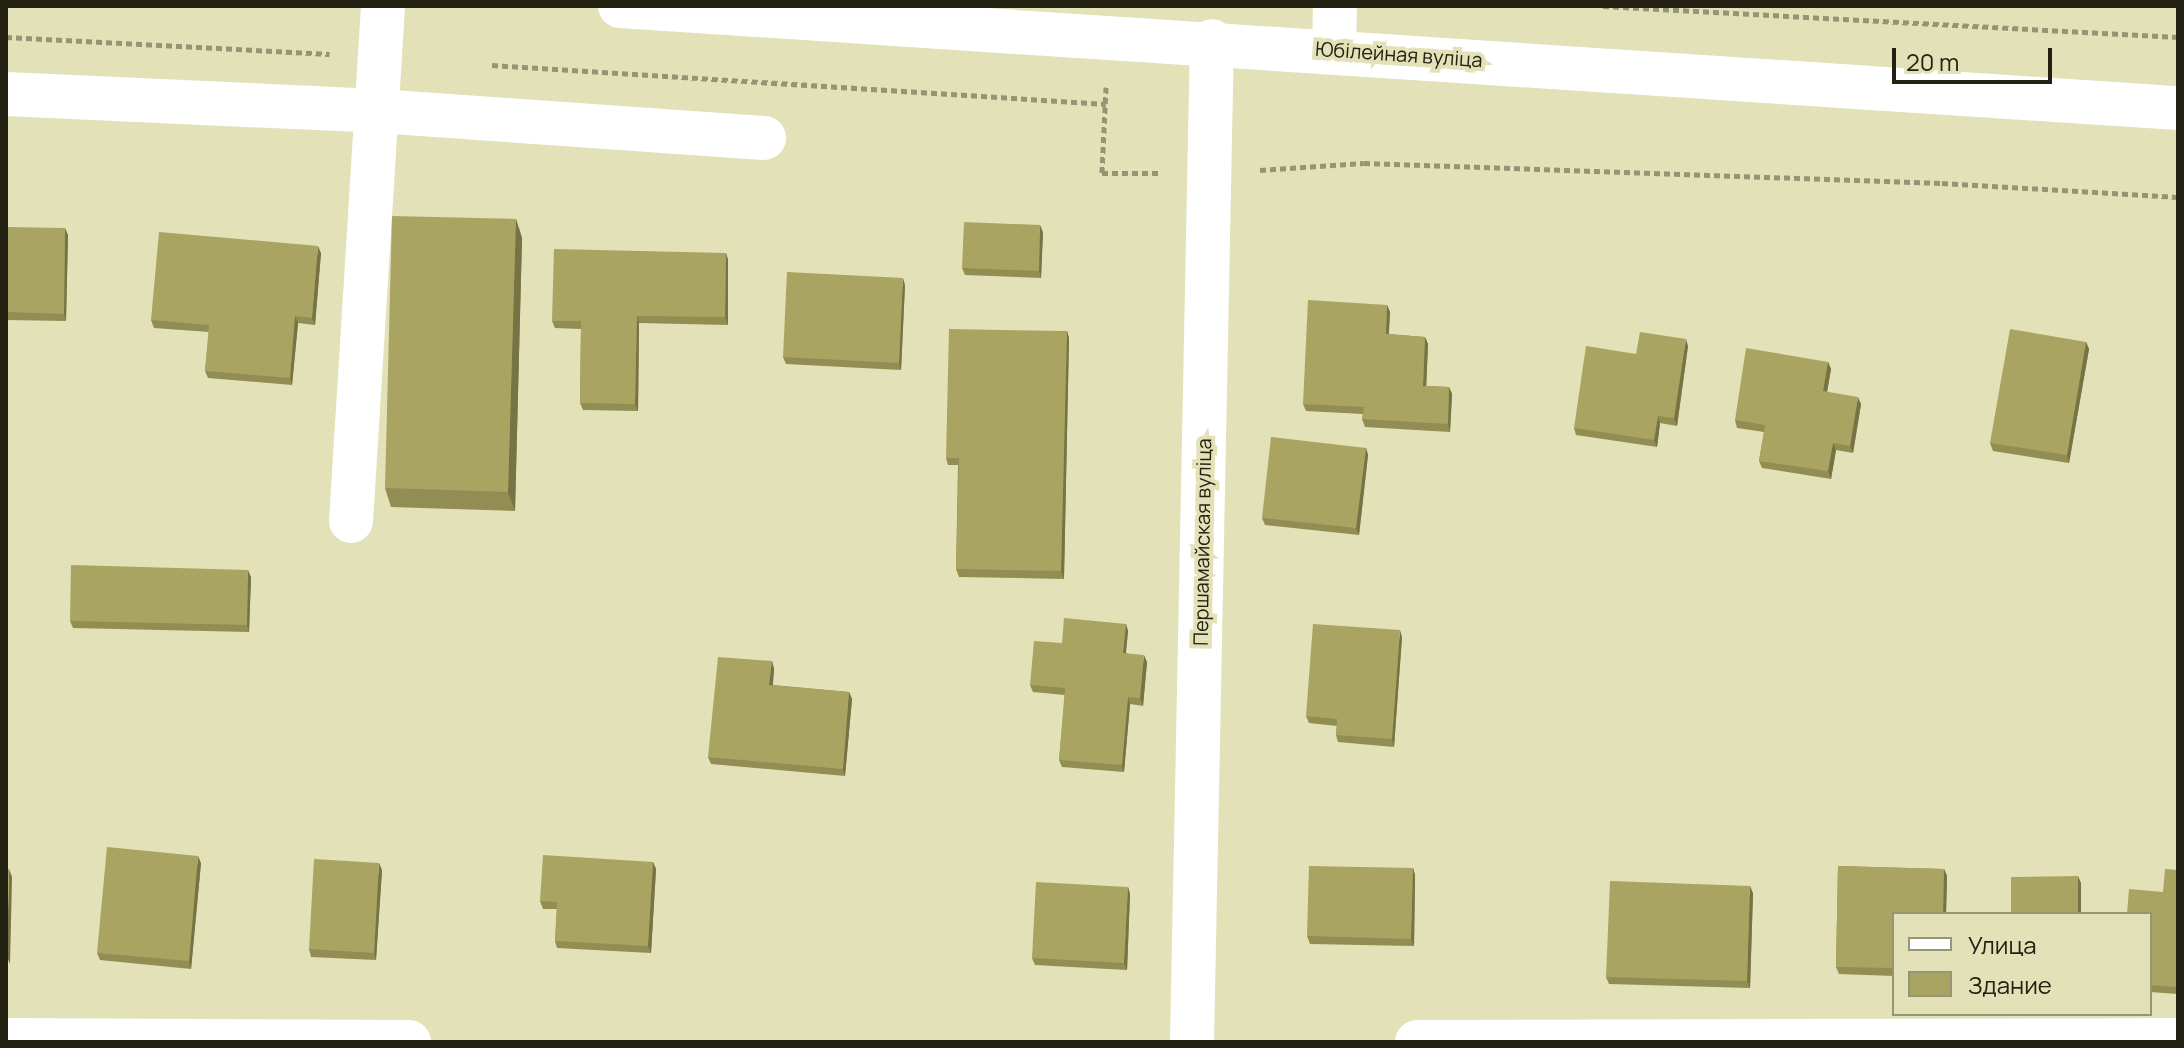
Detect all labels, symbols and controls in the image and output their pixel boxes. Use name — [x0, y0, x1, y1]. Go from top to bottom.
scale bar — [1896, 32, 2056, 82]
street label: Юбілейная вуліца — [1314, 36, 1484, 72]
text: 20 m — [1906, 45, 1959, 78]
street label: Першамайская вуліца — [1188, 438, 1216, 646]
legend — [1892, 912, 2152, 1016]
text: Улица — [1968, 928, 2037, 961]
text: Здание — [1968, 968, 2052, 1001]

